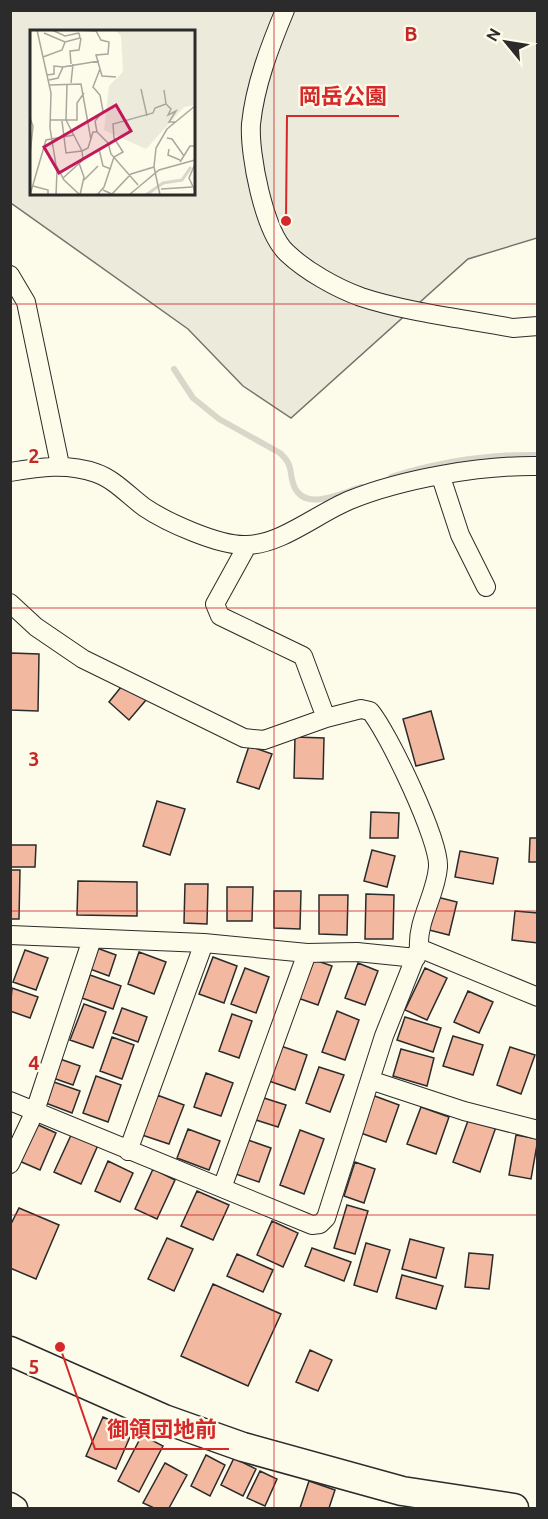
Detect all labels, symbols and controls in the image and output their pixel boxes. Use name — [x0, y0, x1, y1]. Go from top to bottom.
north arrow — [476, 12, 536, 72]
text: B — [404, 22, 418, 45]
text: N — [482, 25, 504, 44]
inset map — [30, 30, 195, 195]
callout: 岡岳公園 — [287, 76, 399, 116]
text: 岡岳公園 — [299, 83, 387, 108]
text: 2 — [28, 444, 40, 467]
text: 3 — [28, 747, 40, 770]
text: 4 — [28, 1051, 40, 1074]
text: 5 — [28, 1355, 40, 1378]
callout: 御領団地前 — [95, 1409, 229, 1449]
text: 御領団地前 — [107, 1416, 217, 1441]

